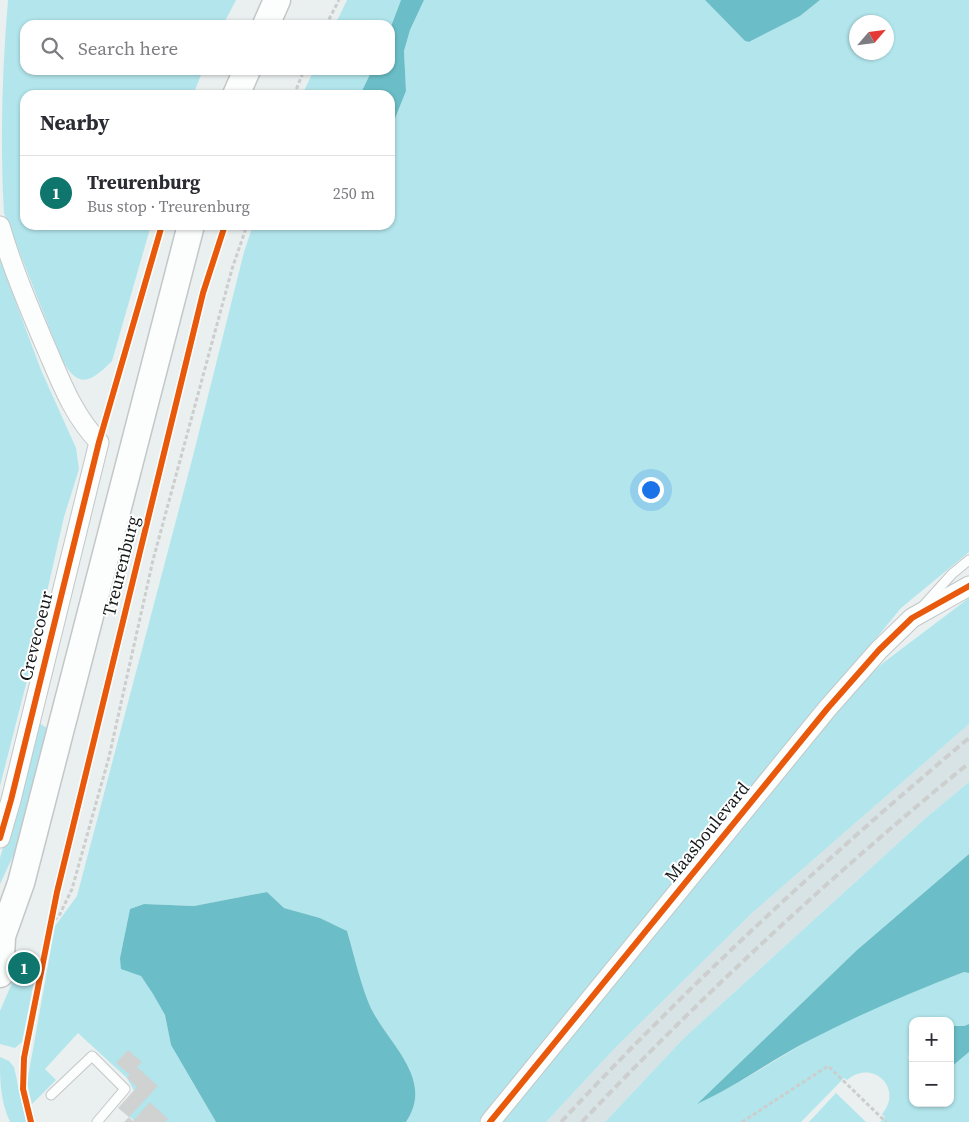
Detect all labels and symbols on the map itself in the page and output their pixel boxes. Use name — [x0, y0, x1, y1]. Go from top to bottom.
north arrow — [849, 15, 894, 60]
your location — [638, 477, 664, 503]
street label: Treurenburg — [96, 513, 145, 619]
street label: Crevecoeur — [12, 588, 59, 683]
street label: Maasboulevard — [658, 776, 755, 887]
pin: 1 — [8, 949, 40, 987]

